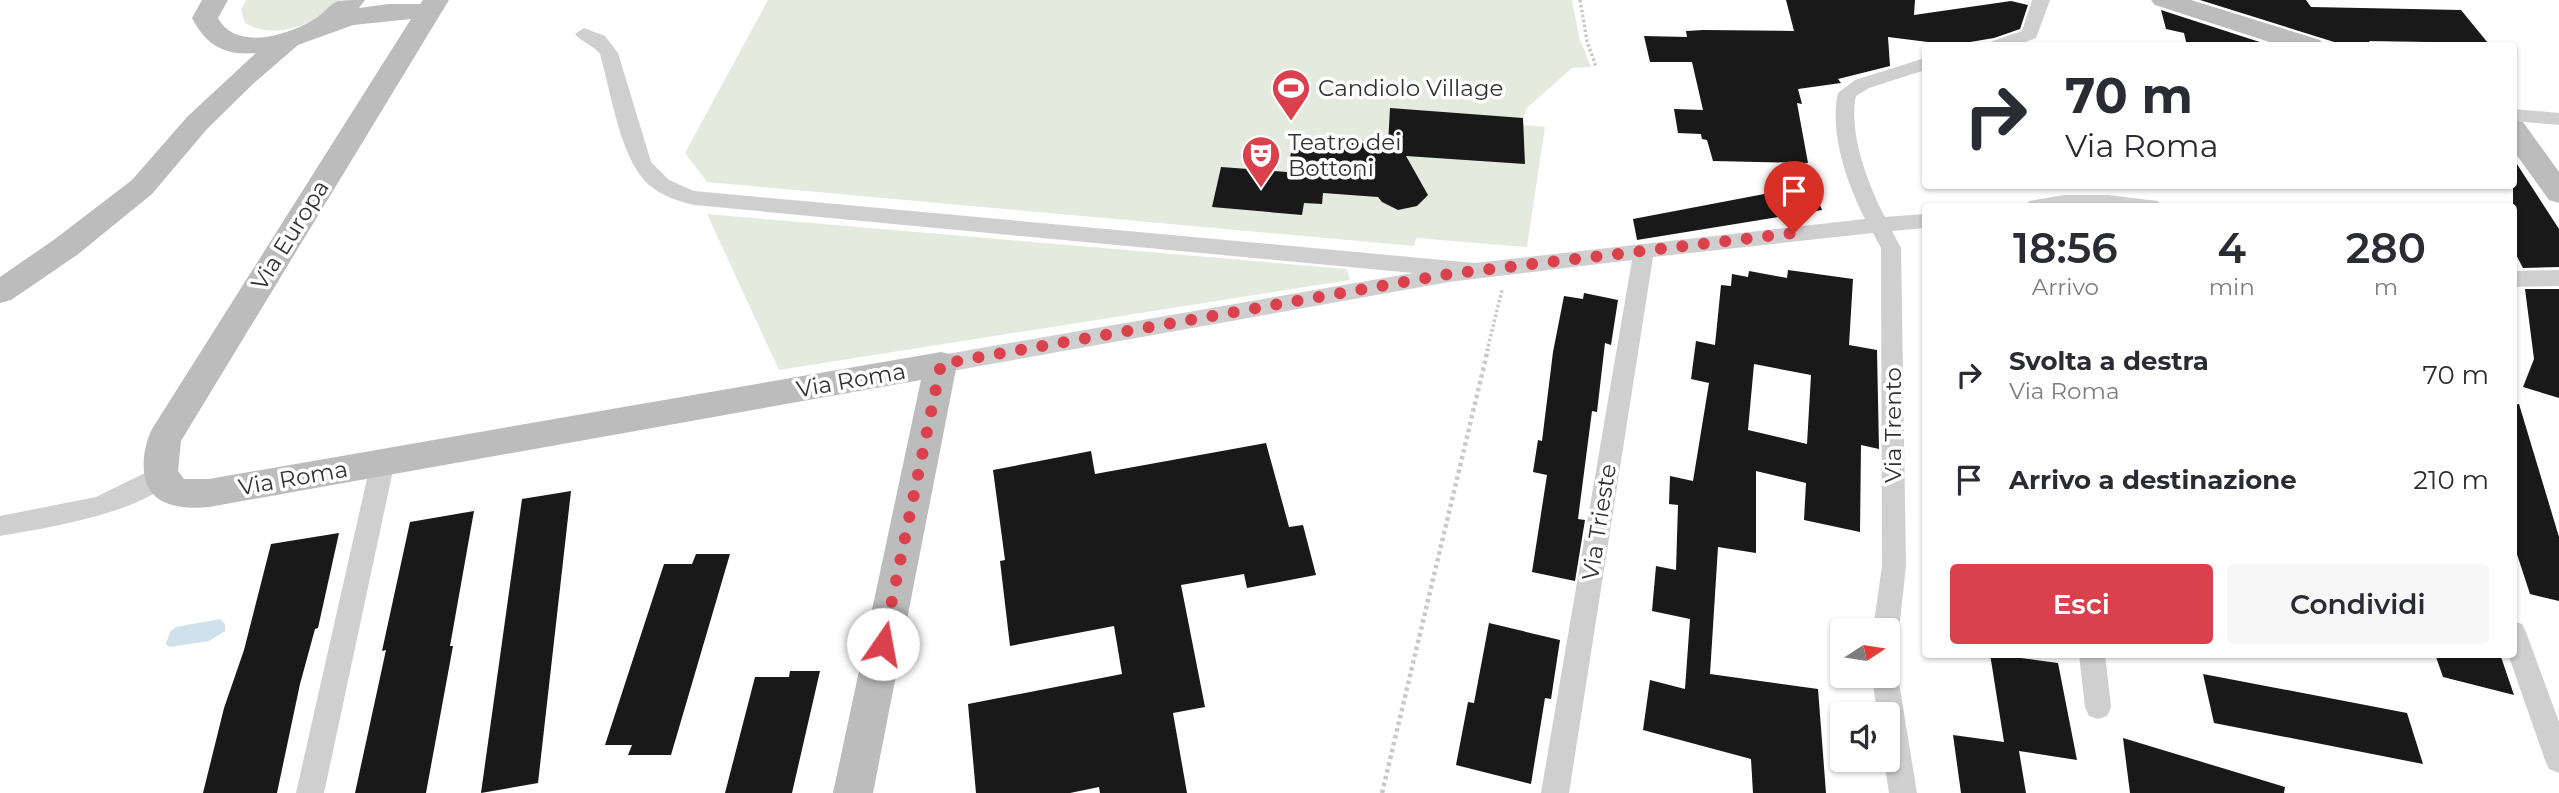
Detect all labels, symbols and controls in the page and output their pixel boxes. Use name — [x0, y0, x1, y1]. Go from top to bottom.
text: 70 m — [2065, 66, 2193, 125]
sports icon: Candiolo Village — [1270, 67, 1312, 122]
icon: right — [1950, 70, 2041, 161]
place label: Candiolo Village — [1318, 74, 1504, 102]
text: Via Roma — [2065, 126, 2219, 165]
place label: Teatro dei Bottoni — [1288, 128, 1401, 182]
theatre icon: Teatro dei Bottoni — [1240, 134, 1282, 189]
pin — [1764, 161, 1824, 233]
icon: arrive — [1775, 172, 1813, 210]
street label: Via Europa — [245, 175, 335, 295]
text: 18:56 — [2013, 222, 2118, 274]
text: 4 — [2217, 222, 2246, 274]
text: 280 — [2346, 222, 2426, 274]
text: Arrivo — [2032, 273, 2099, 301]
text: min — [2209, 273, 2255, 301]
text: m — [2374, 273, 2398, 301]
text: Svolta a destra — [2009, 345, 2209, 377]
icon: right — [1950, 356, 1988, 394]
street label: Via Roma — [794, 357, 908, 403]
text: 70 m — [2423, 359, 2489, 391]
street label: Via Trento — [1879, 367, 1907, 483]
text: Via Roma — [2009, 377, 2119, 405]
street label: Via Roma — [236, 455, 350, 501]
icon: arrive — [1950, 461, 1988, 499]
street label: Via Trieste — [1576, 462, 1622, 582]
text: Arrivo a destinazione — [2009, 464, 2297, 496]
text: 210 m — [2413, 464, 2489, 496]
button: Esci — [1950, 564, 2213, 644]
button: Condividi — [2227, 564, 2489, 644]
position arrow — [846, 607, 920, 681]
north arrow — [1830, 618, 1900, 688]
map controls — [1830, 618, 1900, 772]
button: sound — [1830, 702, 1900, 772]

